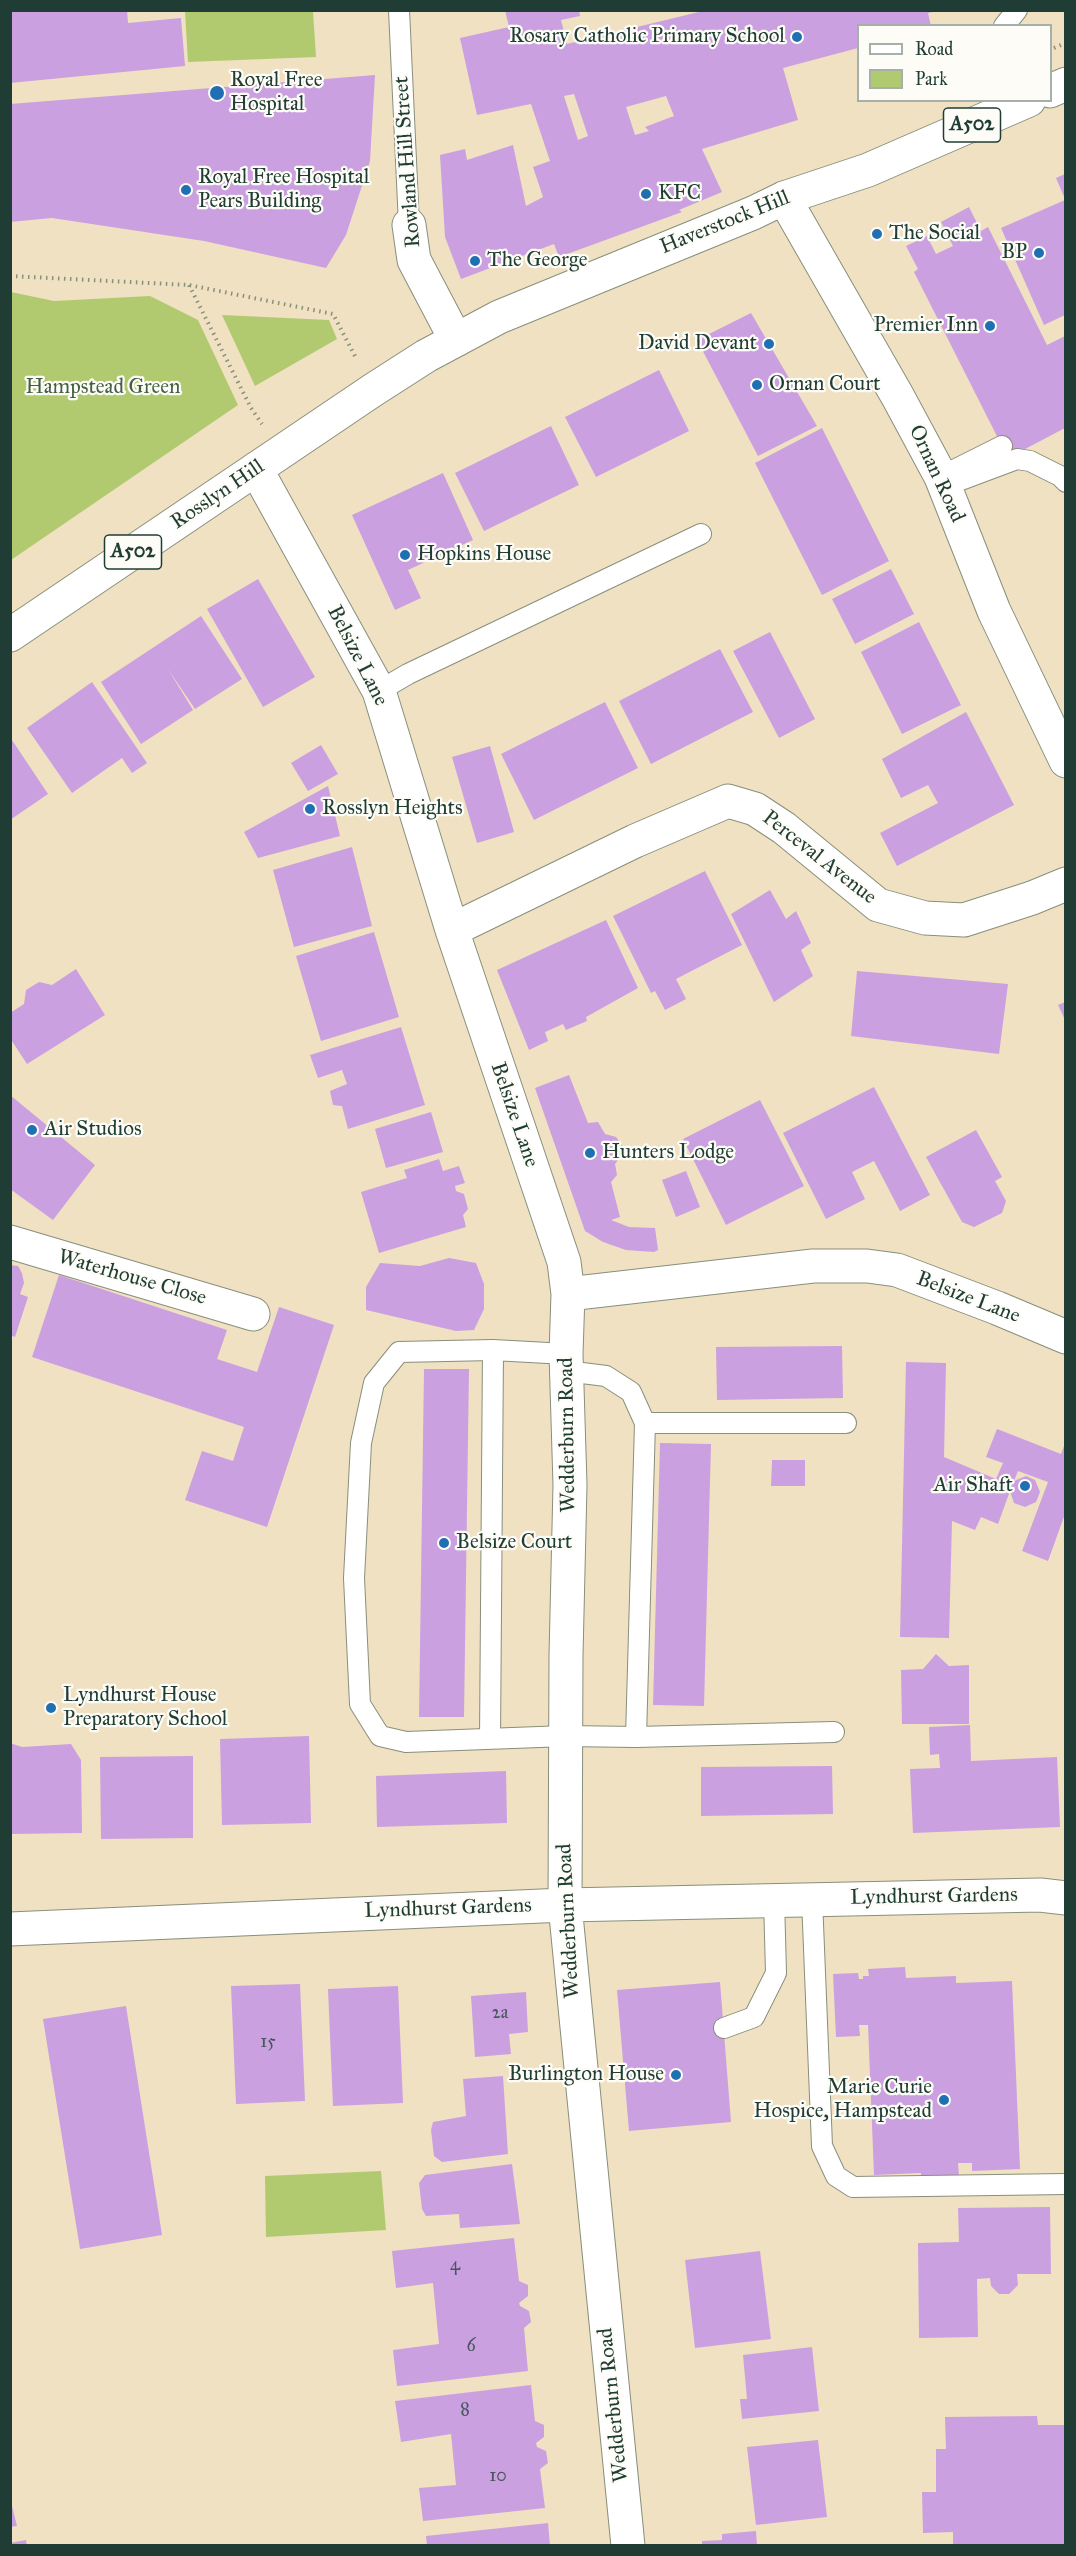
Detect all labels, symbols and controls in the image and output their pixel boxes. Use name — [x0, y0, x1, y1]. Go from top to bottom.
place label: Rosary Catholic Primary School — [509, 24, 785, 50]
legend — [857, 24, 1052, 102]
marker: Rosary Catholic Primary School — [790, 30, 804, 44]
text: Road — [915, 38, 953, 60]
place label: Royal Free Hospital — [230, 68, 322, 118]
text: Park — [915, 68, 948, 90]
street label: Rowland Hill Street — [389, 75, 427, 249]
marker: Royal Free Hospital — [208, 84, 226, 102]
road number: A502 — [944, 108, 1000, 142]
place label: Royal Free Hospital Pears Building — [198, 165, 369, 215]
place label: KFC — [658, 181, 701, 207]
marker: Royal Free Hospital Pears Building — [179, 183, 193, 197]
street label: Haverstock Hill — [657, 186, 793, 260]
marker: KFC — [639, 187, 653, 201]
place label: The Social — [889, 221, 980, 247]
marker: The Social — [870, 227, 884, 241]
place label: BP — [1001, 240, 1027, 266]
marker: BP — [1032, 246, 1046, 260]
place label: The George — [487, 248, 587, 274]
marker: The George — [468, 254, 482, 268]
place label: Premier Inn — [873, 313, 978, 339]
marker: Premier Inn — [983, 319, 997, 333]
place label: David Devant — [638, 331, 757, 357]
marker: David Devant — [762, 337, 776, 351]
place label: Ornan Court — [769, 372, 881, 398]
park label: Hampstead Green — [26, 375, 180, 401]
marker: Ornan Court — [750, 378, 764, 392]
street label: Ornan Road — [902, 421, 970, 527]
street label: Rosslyn Hill — [167, 455, 269, 535]
road number: A502 — [104, 535, 162, 569]
place label: Hopkins House — [417, 542, 551, 568]
marker: Hopkins House — [398, 548, 412, 562]
street label: Belsize Lane — [321, 602, 393, 710]
place label: Rosslyn Heights — [322, 796, 463, 822]
marker: Rosslyn Heights — [303, 802, 317, 816]
street label: Perceval Avenue — [757, 806, 881, 910]
street label: Belsize Lane — [484, 1059, 544, 1171]
place label: Air Studios — [44, 1117, 142, 1143]
marker: Air Studios — [25, 1123, 39, 1137]
place label: Hunters Lodge — [602, 1140, 734, 1166]
marker: Hunters Lodge — [583, 1146, 597, 1160]
street label: Waterhouse Close — [55, 1245, 209, 1311]
street label: Belsize Lane — [913, 1267, 1023, 1329]
street label: Wedderburn Road — [554, 1357, 582, 1513]
place label: Air Shaft — [934, 1473, 1013, 1499]
marker: Air Shaft — [1018, 1479, 1032, 1493]
place label: Belsize Court — [456, 1530, 572, 1556]
marker: Belsize Court — [437, 1536, 451, 1550]
place label: Lyndhurst House Preparatory School — [63, 1683, 227, 1733]
marker: Lyndhurst House Preparatory School — [44, 1701, 58, 1715]
street label: Wedderburn Road — [552, 1843, 586, 1999]
street label: Lyndhurst Gardens — [850, 1883, 1018, 1911]
street label: Lyndhurst Gardens — [364, 1893, 532, 1925]
house number: 2a — [492, 2003, 508, 2025]
house number: 15 — [260, 2032, 276, 2054]
place label: Burlington House — [508, 2062, 664, 2088]
marker: Burlington House — [669, 2068, 683, 2082]
place label: Marie Curie Hospice, Hampstead — [753, 2075, 932, 2125]
marker: Marie Curie Hospice, Hampstead — [937, 2093, 951, 2107]
house number: 4 — [450, 2255, 460, 2277]
street label: Wedderburn Road — [593, 2326, 635, 2484]
house number: 6 — [466, 2336, 476, 2358]
house number: 8 — [460, 2400, 470, 2422]
house number: 10 — [489, 2466, 507, 2488]

